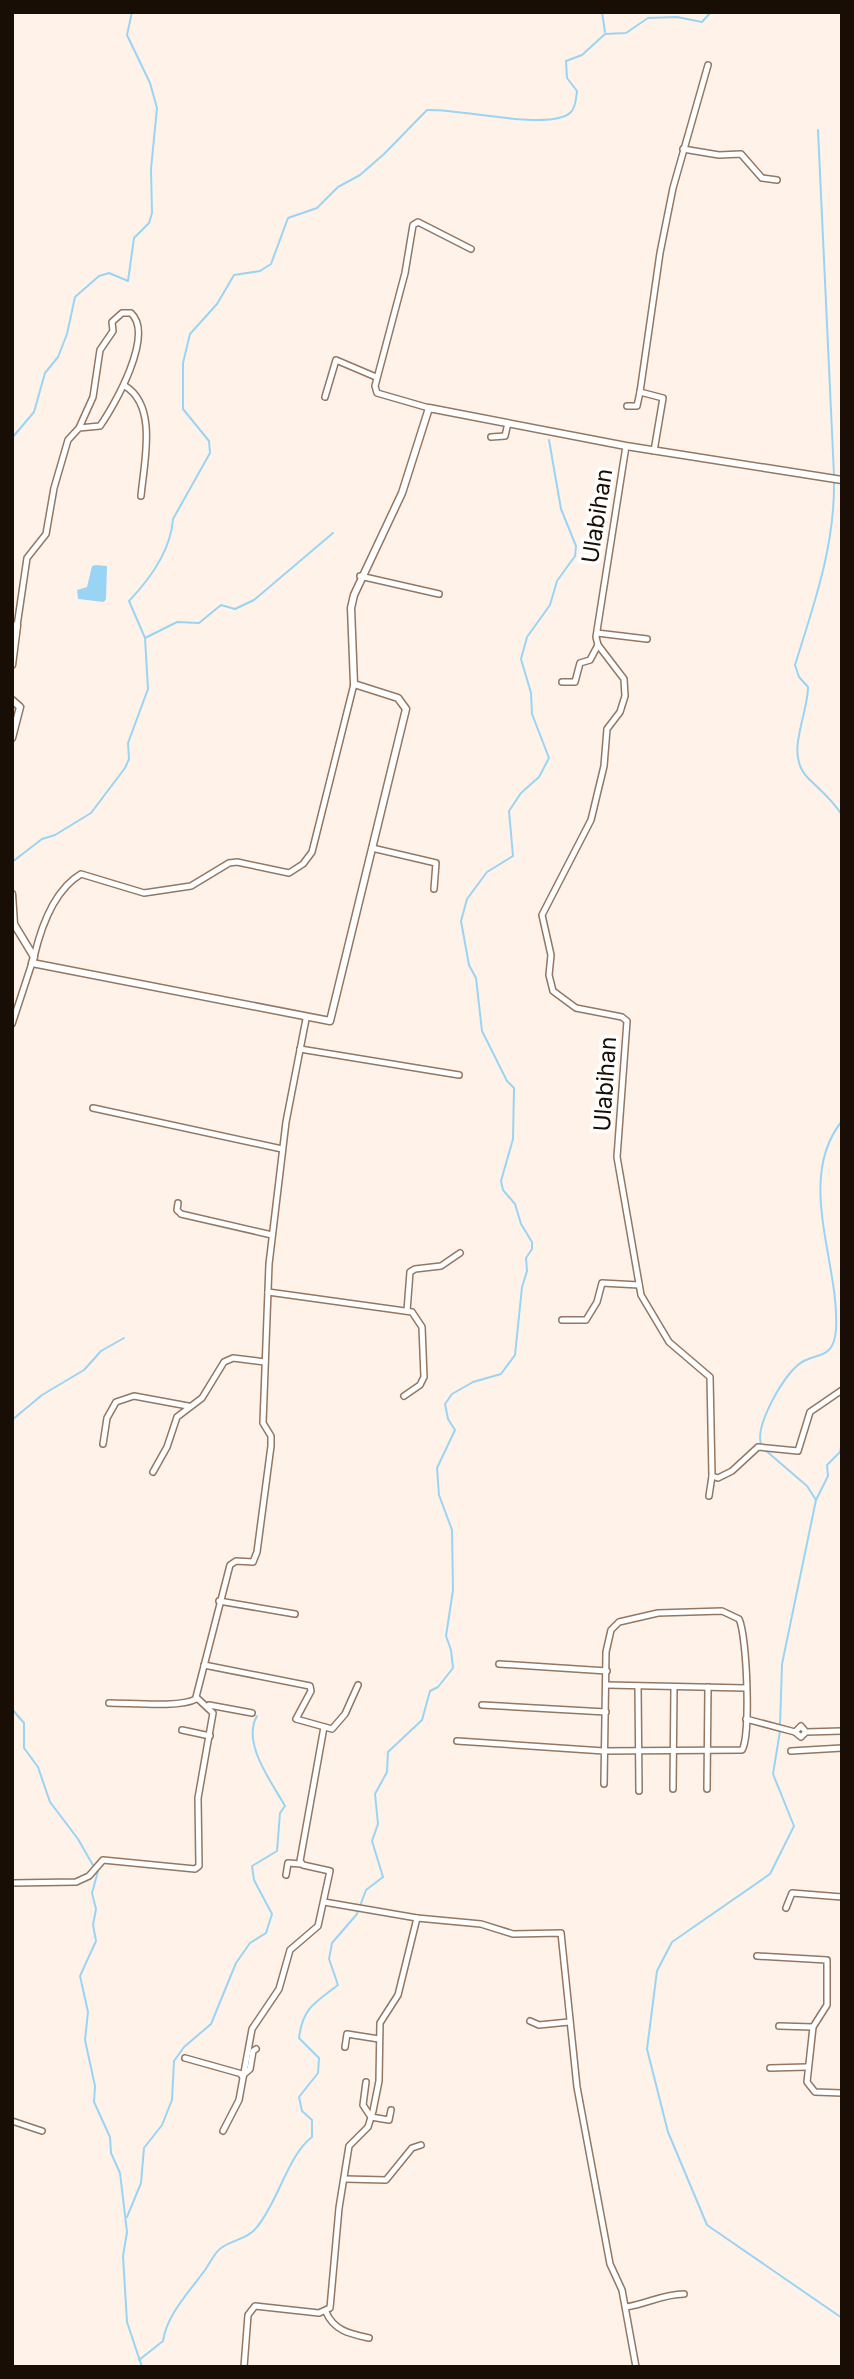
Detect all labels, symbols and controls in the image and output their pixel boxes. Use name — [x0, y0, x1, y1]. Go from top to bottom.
street label: Ulabihan — [576, 467, 618, 565]
street label: Ulabihan — [588, 1035, 622, 1133]

